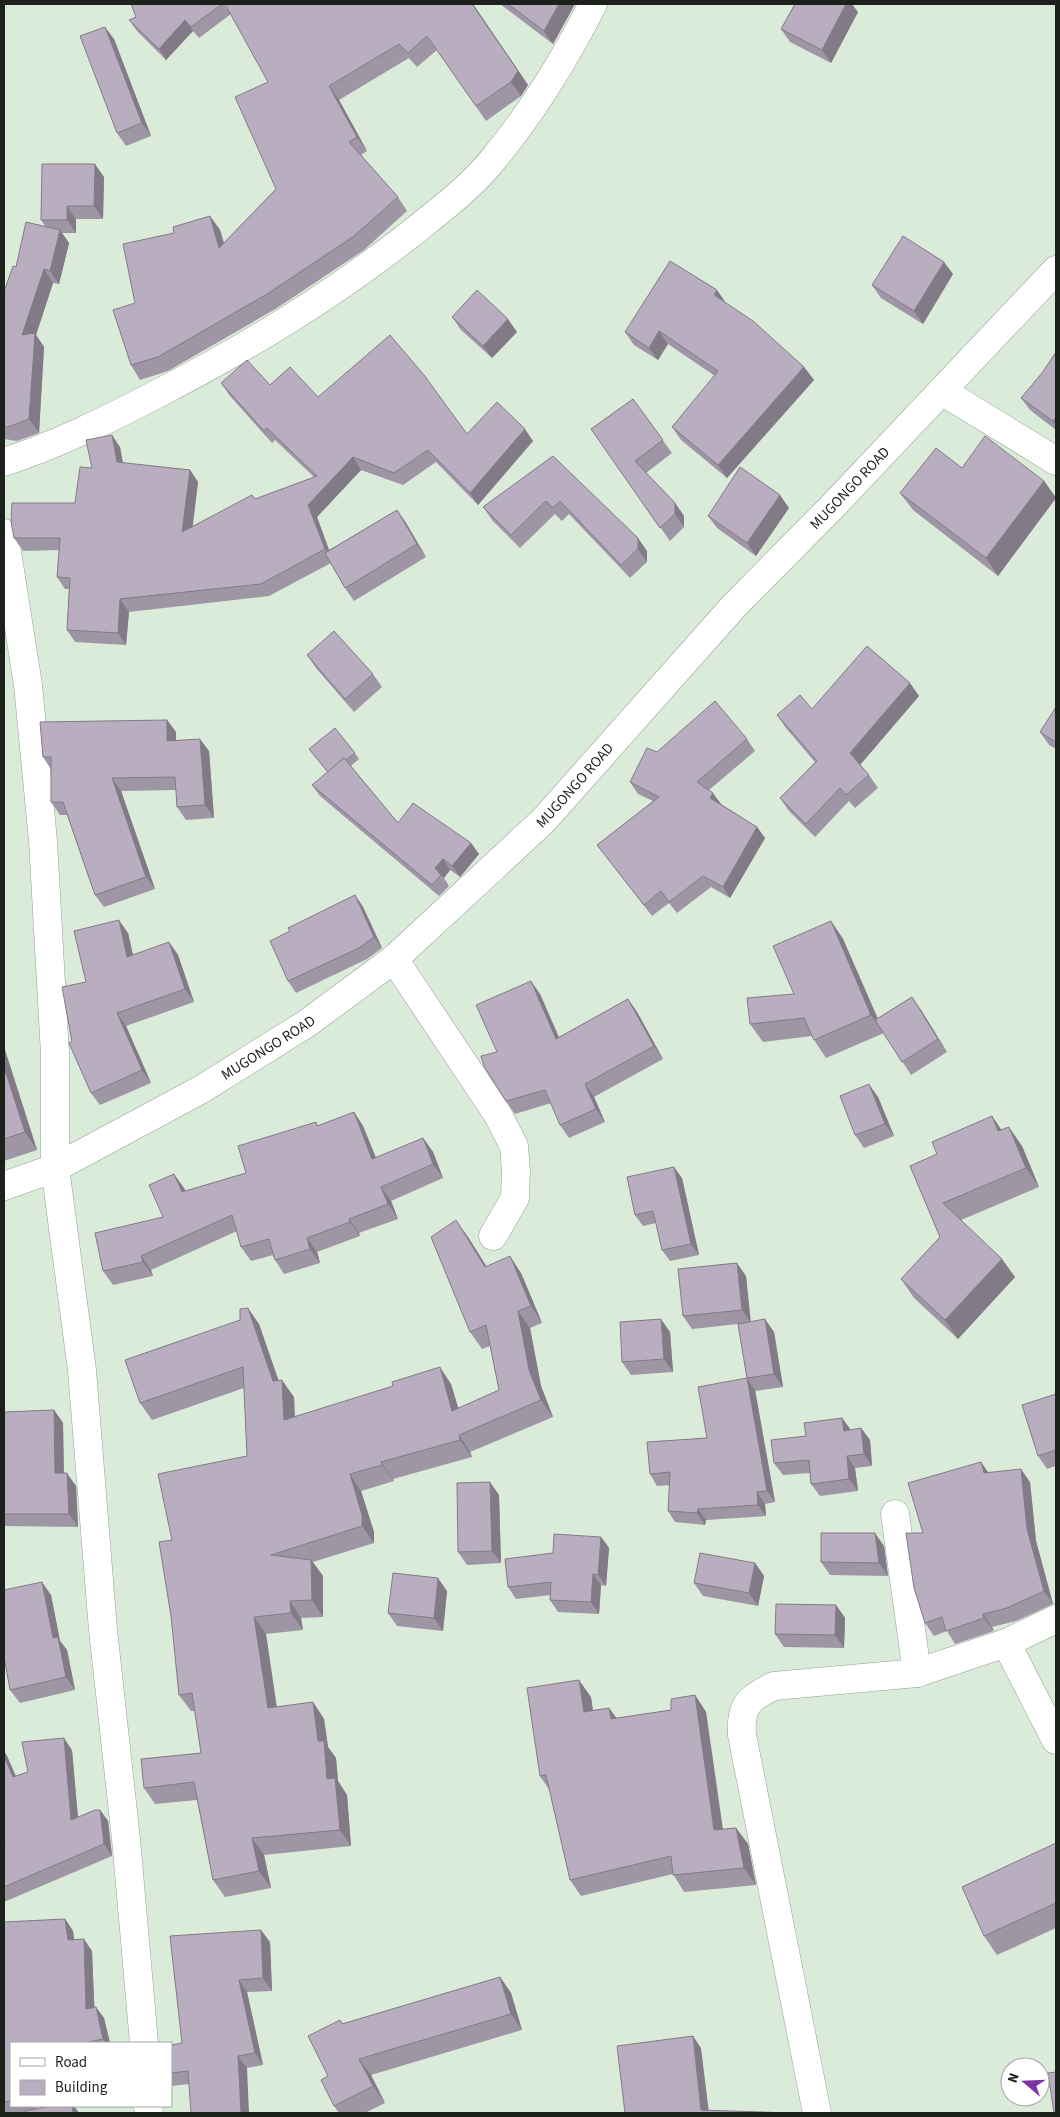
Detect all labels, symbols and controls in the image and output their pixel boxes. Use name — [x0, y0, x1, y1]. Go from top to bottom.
street label: MUGONGO ROAD — [805, 442, 895, 534]
street label: MUGONGO ROAD — [532, 738, 619, 833]
street label: MUGONGO ROAD — [217, 1011, 320, 1085]
legend — [10, 2042, 172, 2107]
text: Road — [55, 2052, 87, 2073]
north arrow — [1000, 2057, 1050, 2107]
text: N — [1003, 2070, 1025, 2086]
text: Building — [55, 2077, 108, 2098]

